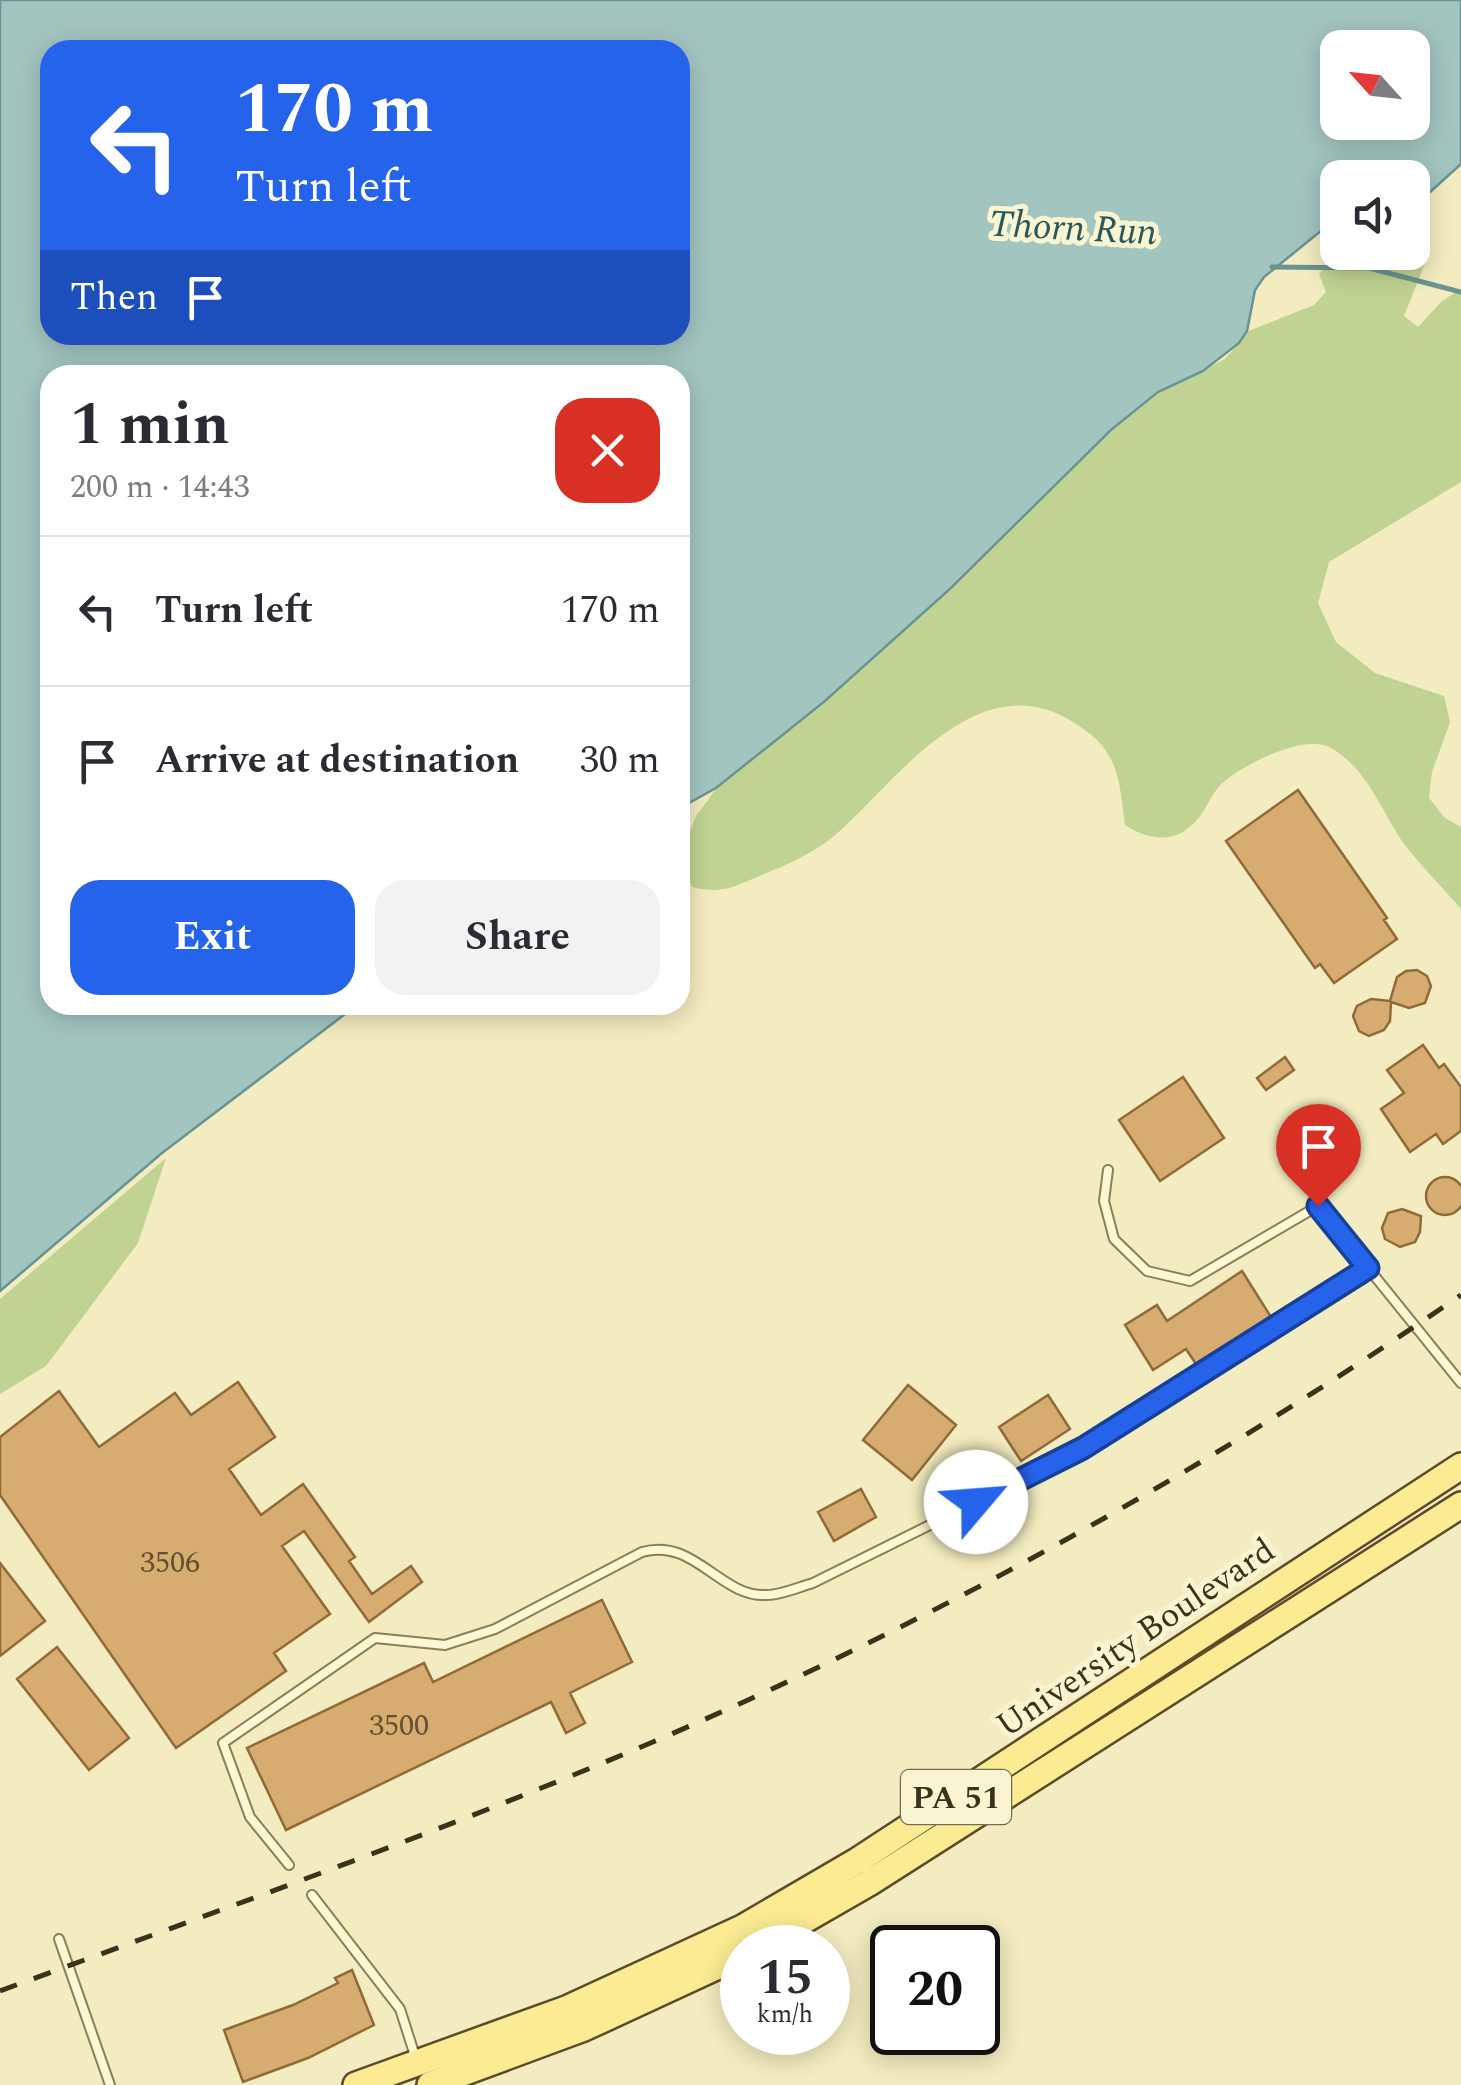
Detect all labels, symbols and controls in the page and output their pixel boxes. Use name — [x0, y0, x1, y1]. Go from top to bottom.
north arrow — [1320, 30, 1430, 140]
map controls — [1320, 30, 1430, 270]
text: 170 m — [235, 57, 433, 163]
icon: left — [70, 80, 200, 210]
text: Turn left — [235, 153, 412, 222]
button: sound — [1320, 160, 1430, 270]
water label: Thorn Run — [987, 196, 1158, 262]
text: Then — [70, 269, 158, 327]
icon: arrive — [178, 270, 233, 325]
text: 1 min — [70, 379, 230, 471]
button: close — [555, 398, 660, 503]
text: 200 m · 14:43 — [70, 463, 250, 512]
text: Turn left — [155, 582, 313, 640]
text: 170 m — [561, 582, 660, 640]
icon: left — [70, 584, 125, 639]
text: Arrive at destination — [155, 732, 519, 790]
text: 30 m — [580, 732, 660, 790]
icon: arrive — [70, 734, 125, 789]
button: Exit — [70, 880, 355, 995]
button: Share — [375, 880, 660, 995]
pin — [1276, 1104, 1361, 1207]
icon: arrive — [1291, 1119, 1346, 1174]
position arrow — [924, 1450, 1028, 1554]
street label: University Boulevard — [985, 1525, 1286, 1752]
house number: 3506 — [140, 1540, 200, 1586]
house number: 3500 — [369, 1703, 429, 1749]
road number: PA 51 — [901, 1770, 1011, 1824]
speed limit sign: 20 — [870, 1925, 1000, 2055]
text: 15 — [757, 1940, 813, 2016]
text: km/h — [757, 1996, 813, 2034]

